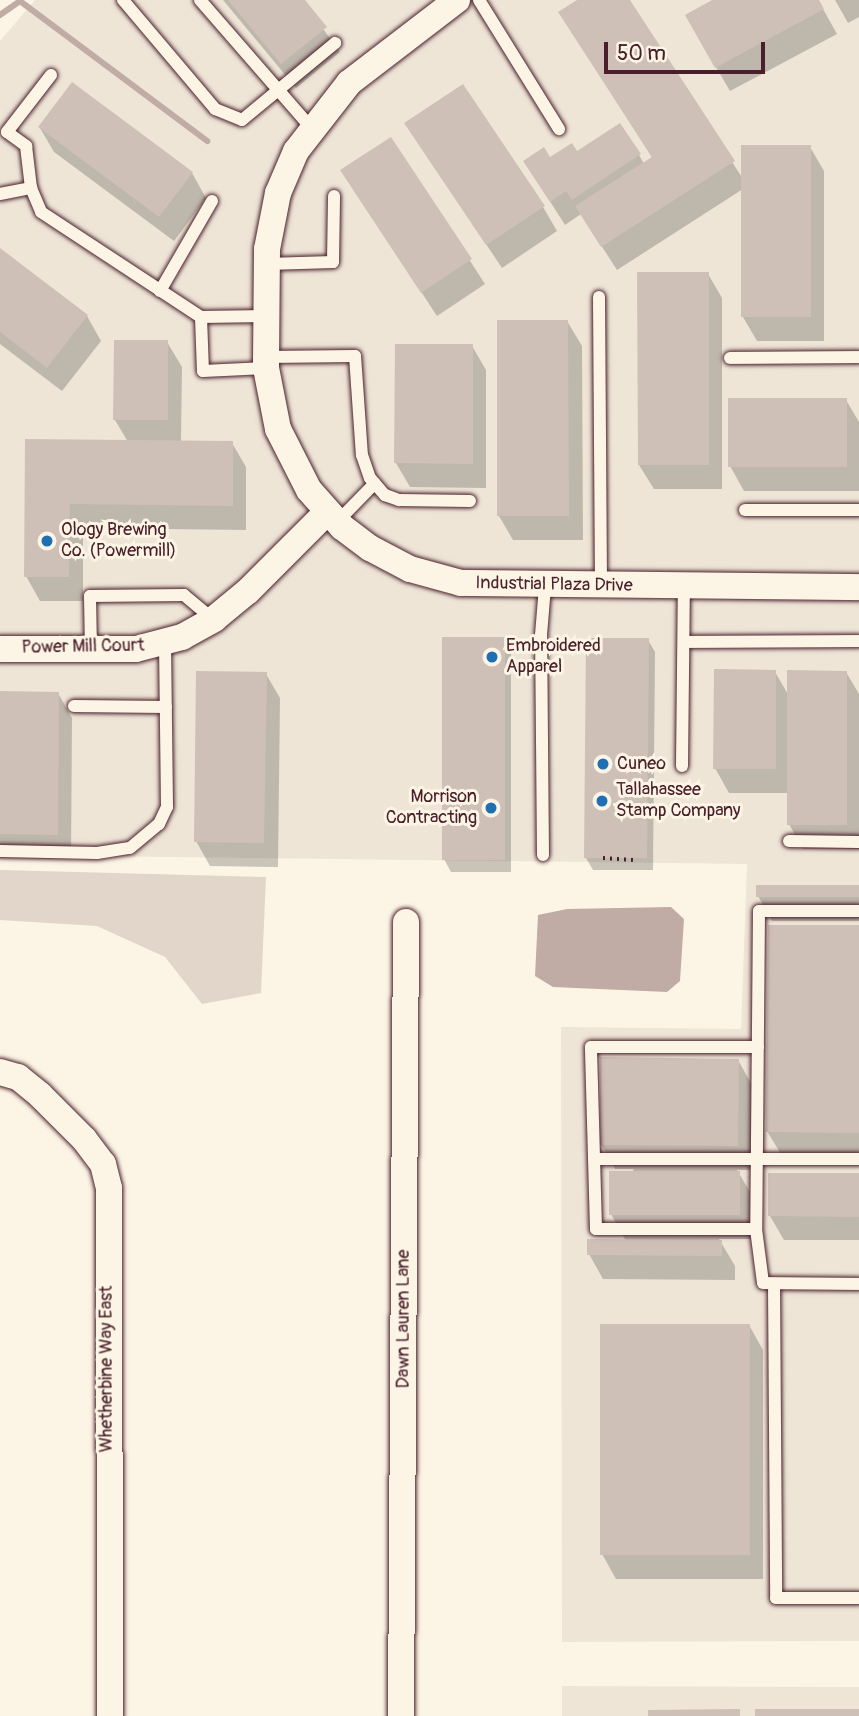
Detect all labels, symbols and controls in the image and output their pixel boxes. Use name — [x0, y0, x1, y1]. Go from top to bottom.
scale bar — [607, 28, 768, 72]
text: 50 m — [617, 40, 666, 67]
place label: Ology Brewing Co. (Powermill) — [61, 520, 176, 562]
marker: Ology Brewing Co. (Powermill) — [39, 533, 55, 549]
street label: Industrial Plaza Drive — [475, 573, 633, 597]
street label: Power Mill Court — [21, 635, 145, 659]
place label: Embroidered Apparel — [506, 636, 601, 678]
marker: Embroidered Apparel — [484, 649, 500, 665]
place label: Cuneo — [617, 753, 666, 775]
marker: Cuneo — [595, 756, 611, 772]
place label: Tallahassee Stamp Company — [616, 780, 741, 822]
place label: Morrison Contracting — [386, 787, 477, 830]
marker: Tallahassee Stamp Company — [594, 793, 610, 809]
marker: Morrison Contracting — [483, 800, 499, 816]
street label: Dawn Lauren Lane — [393, 1250, 415, 1388]
street label: Whetherbine Way East — [96, 1286, 118, 1452]

